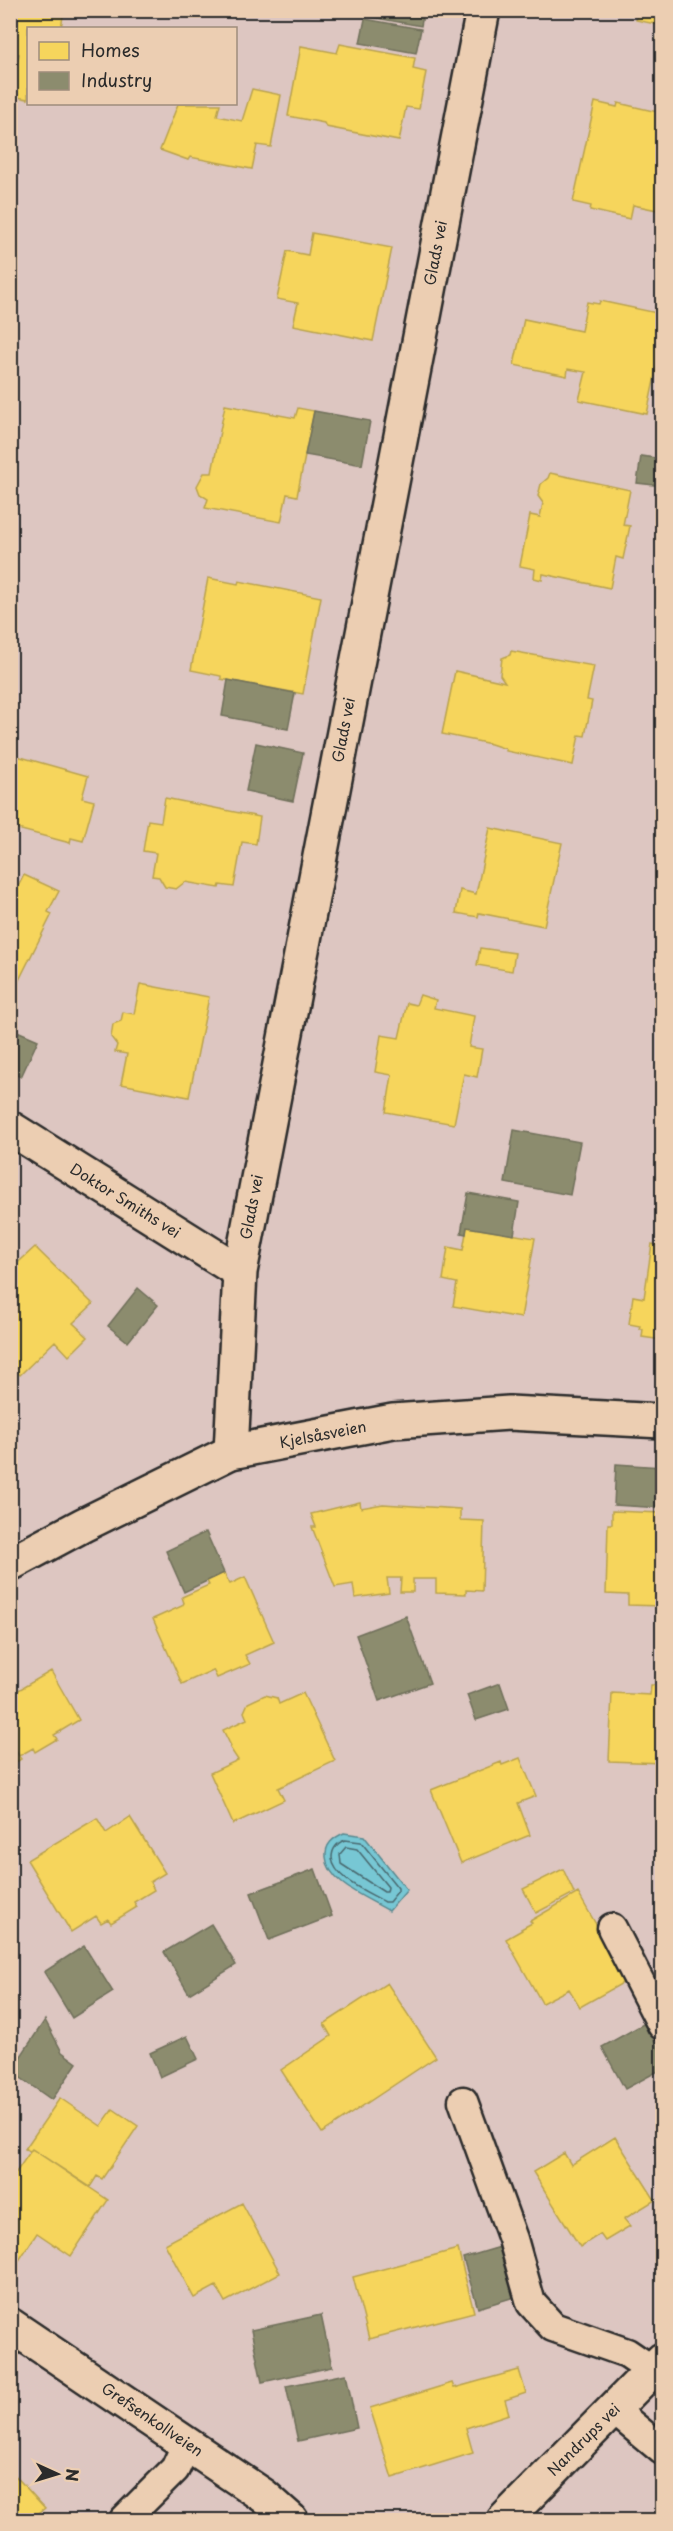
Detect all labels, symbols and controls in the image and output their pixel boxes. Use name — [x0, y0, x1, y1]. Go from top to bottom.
legend — [27, 27, 237, 105]
text: Homes — [81, 36, 139, 63]
text: Industry — [81, 66, 152, 93]
street label: Glads vei — [417, 218, 452, 287]
street label: Glads vei — [325, 695, 360, 764]
street label: Doktor Smiths vei — [66, 1156, 185, 1243]
street label: Glads vei — [233, 1172, 268, 1241]
street label: Kjelsåsveien — [277, 1414, 368, 1453]
street label: Grefsenkollveien — [97, 2376, 208, 2461]
street label: Nandrups vei — [541, 2397, 625, 2481]
north arrow — [27, 2444, 87, 2504]
text: N — [61, 2468, 85, 2482]

